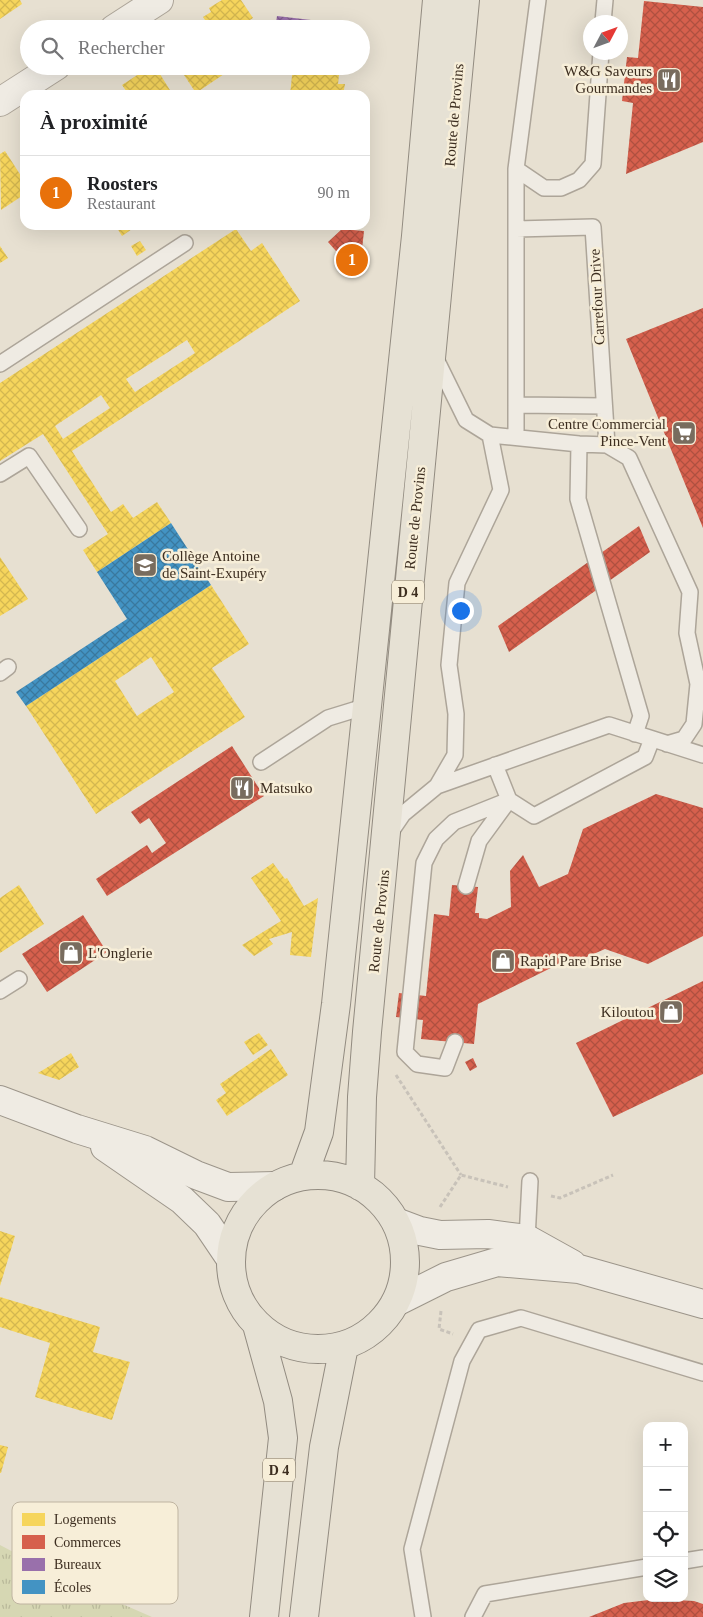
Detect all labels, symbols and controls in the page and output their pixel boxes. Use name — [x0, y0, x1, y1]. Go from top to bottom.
north arrow — [583, 15, 628, 60]
search box — [20, 20, 370, 75]
icon: search — [38, 34, 66, 62]
text: Rechercher — [78, 37, 165, 58]
street label: Route de Provins — [442, 63, 466, 167]
place label: W&G Saveurs Gourmandes — [564, 63, 652, 96]
restaurant icon: W&G Saveurs Gourmandes — [656, 67, 682, 93]
text: À proximité — [40, 110, 148, 134]
text: Roosters — [87, 173, 158, 194]
text: 1 — [52, 184, 60, 201]
text: 90 m — [318, 184, 350, 201]
text: Restaurant — [87, 195, 155, 212]
pin: 1 — [336, 241, 368, 279]
street label: Carrefour Drive — [586, 248, 608, 345]
place label: Centre Commercial Pince-Vent — [548, 416, 667, 449]
supermarket icon: Centre Commercial Pince-Vent — [671, 420, 697, 446]
street label: Route de Provins — [402, 466, 428, 570]
place label: Collège Antoine de Saint-Exupéry — [162, 548, 267, 581]
school or university icon: Collège Antoine de Saint-Exupéry — [132, 552, 158, 578]
road number: D 4 — [392, 580, 424, 604]
your location — [448, 598, 474, 624]
restaurant icon: Matsuko — [229, 775, 255, 801]
place label: Matsuko — [260, 780, 313, 796]
street label: Route de Provins — [366, 869, 392, 973]
shop icon: L'Onglerie — [58, 940, 84, 966]
place label: L'Onglerie — [88, 945, 153, 961]
shop icon: Rapid Pare Brise — [490, 948, 516, 974]
place label: Rapid Pare Brise — [520, 953, 622, 969]
shop icon: Kiloutou — [658, 999, 684, 1025]
place label: Kiloutou — [601, 1004, 654, 1020]
map controls — [643, 1422, 688, 1602]
button: + — [643, 1422, 688, 1467]
road number: D 4 — [263, 1458, 295, 1482]
button: − — [643, 1467, 688, 1512]
legend — [12, 1502, 178, 1604]
text: Logements — [54, 1512, 116, 1527]
button: locate — [643, 1512, 688, 1557]
text: Commerces — [54, 1535, 121, 1550]
text: Bureaux — [54, 1557, 101, 1572]
button: layers — [643, 1557, 688, 1602]
text: Écoles — [54, 1579, 91, 1595]

